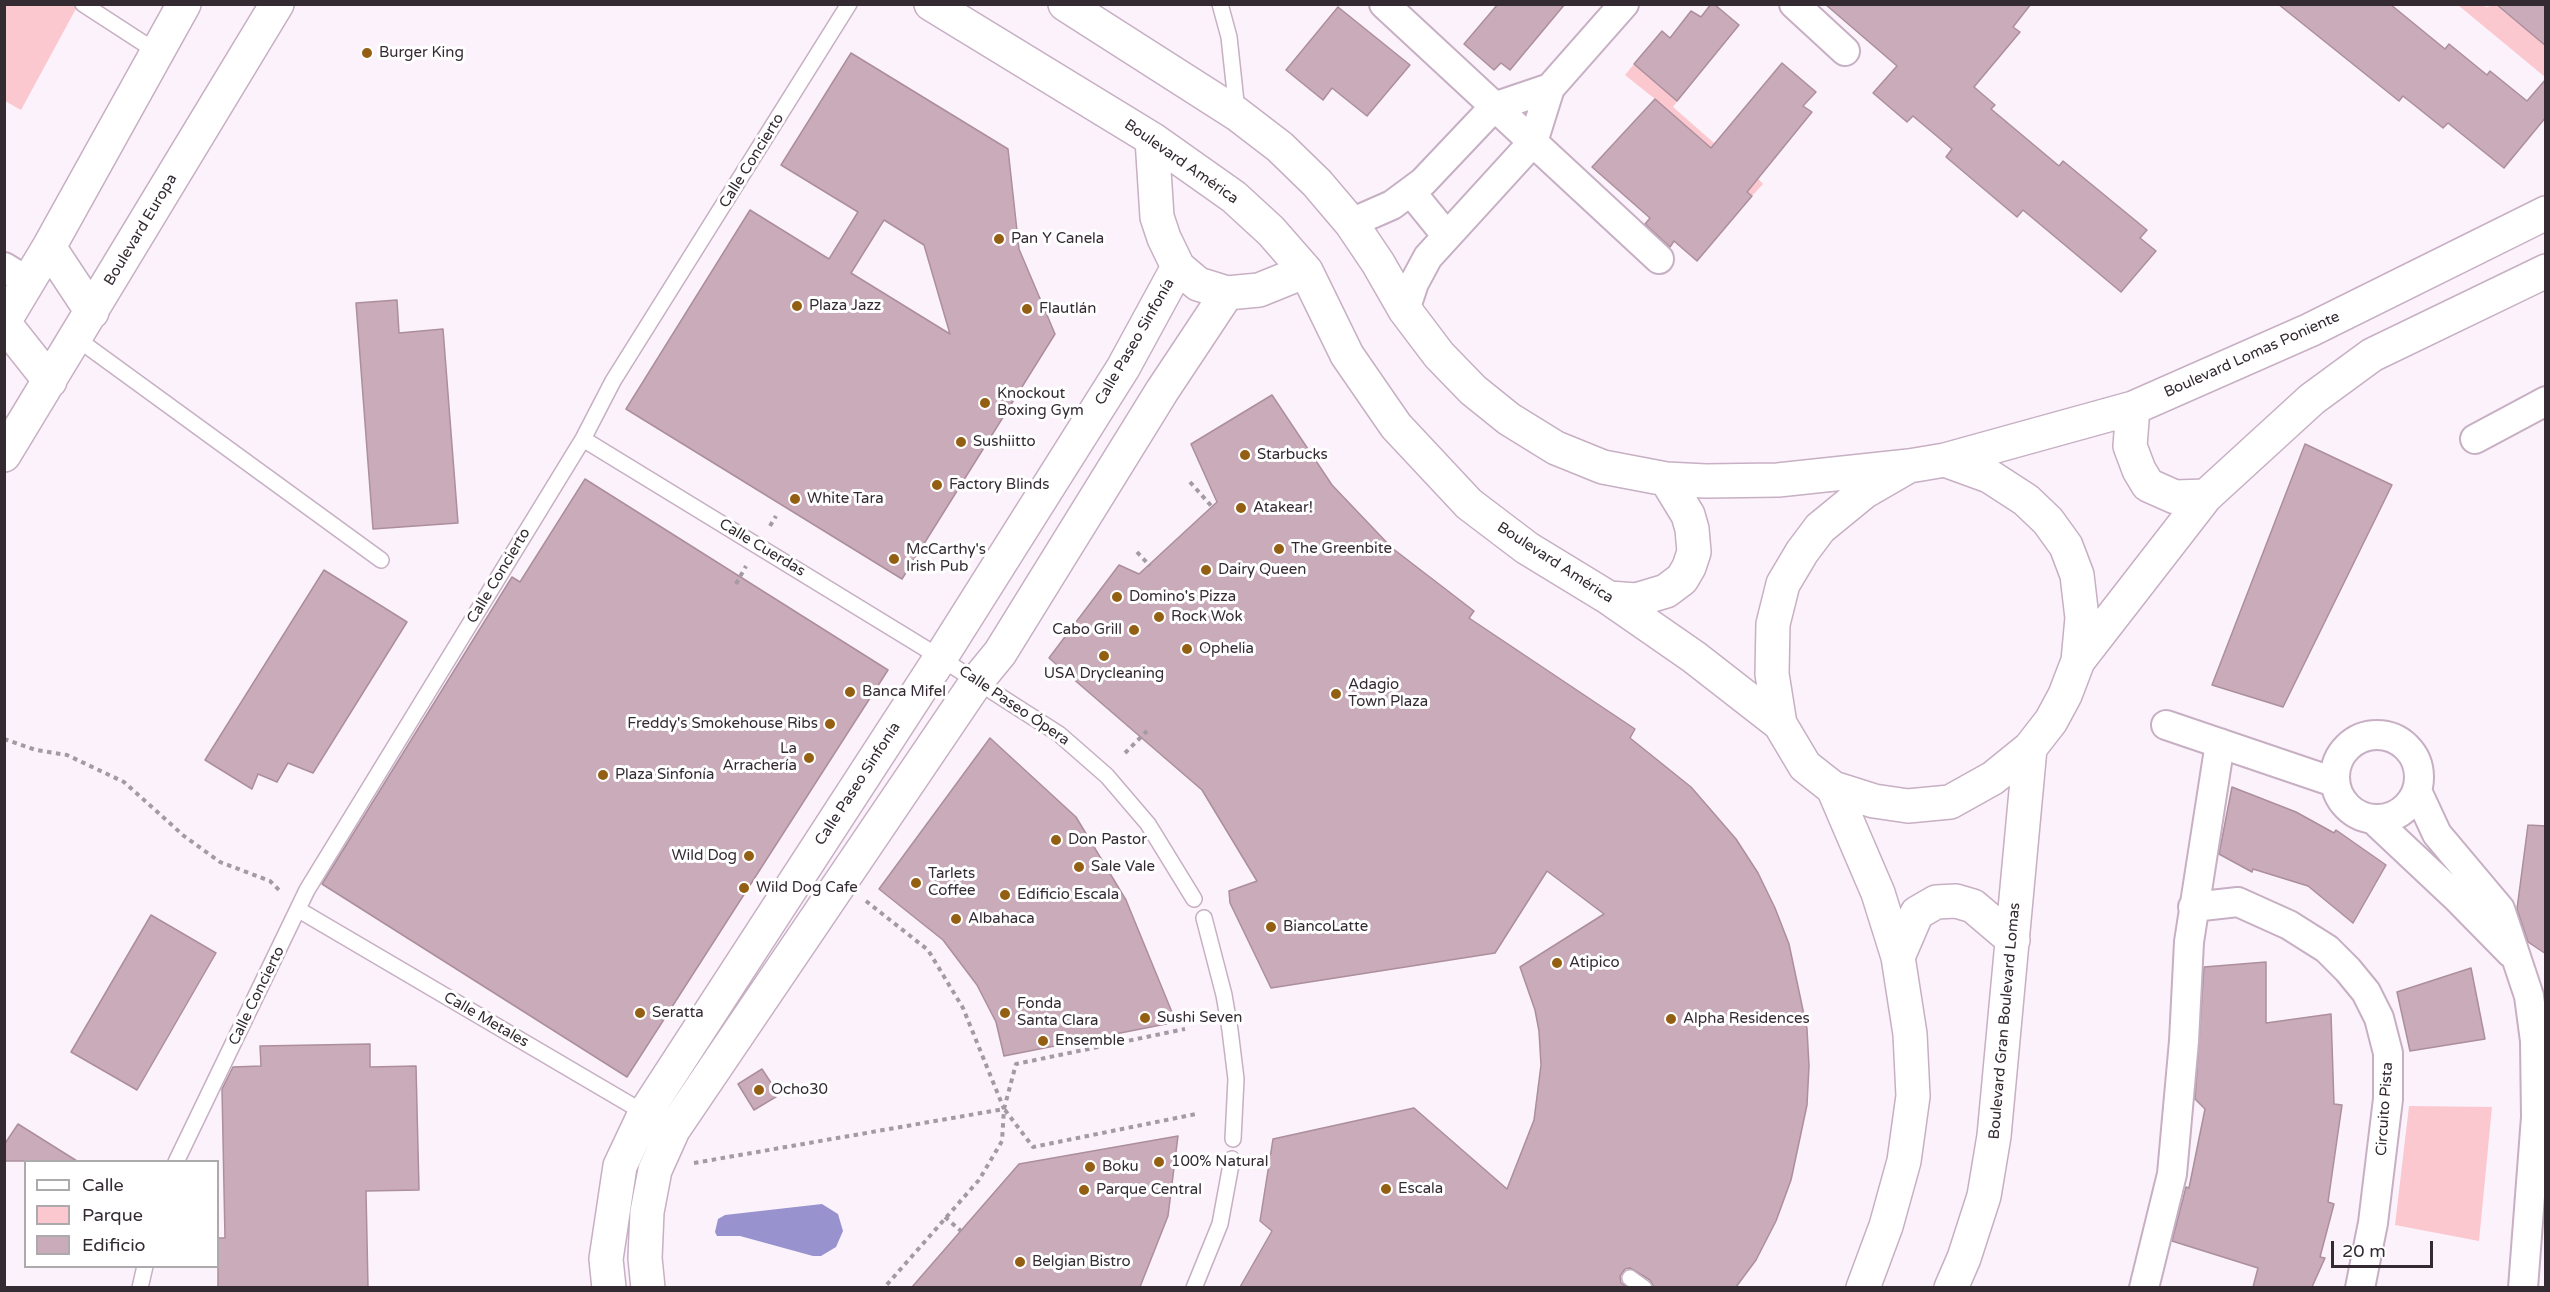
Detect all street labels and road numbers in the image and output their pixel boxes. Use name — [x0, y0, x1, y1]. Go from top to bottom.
street label: Calle Concierto — [716, 110, 788, 212]
street label: Boulevard América — [1120, 116, 1242, 208]
street label: Boulevard Europa — [101, 171, 181, 289]
street label: Calle Paseo Sinfonía — [1091, 276, 1179, 408]
street label: Boulevard Lomas Poniente — [2161, 308, 2343, 402]
street label: Calle Cuerdas — [716, 515, 808, 581]
street label: Boulevard América — [1493, 519, 1617, 607]
street label: Calle Concierto — [464, 525, 534, 627]
street label: Calle Paseo Ópera — [955, 662, 1073, 750]
street label: Calle Paseo Sinfonía — [811, 719, 905, 849]
street label: Boulevard Gran Boulevard Lomas — [1986, 902, 2024, 1140]
street label: Calle Concierto — [225, 944, 289, 1048]
street label: Calle Metales — [440, 988, 532, 1052]
street label: Circuito Pista — [2373, 1061, 2397, 1157]

